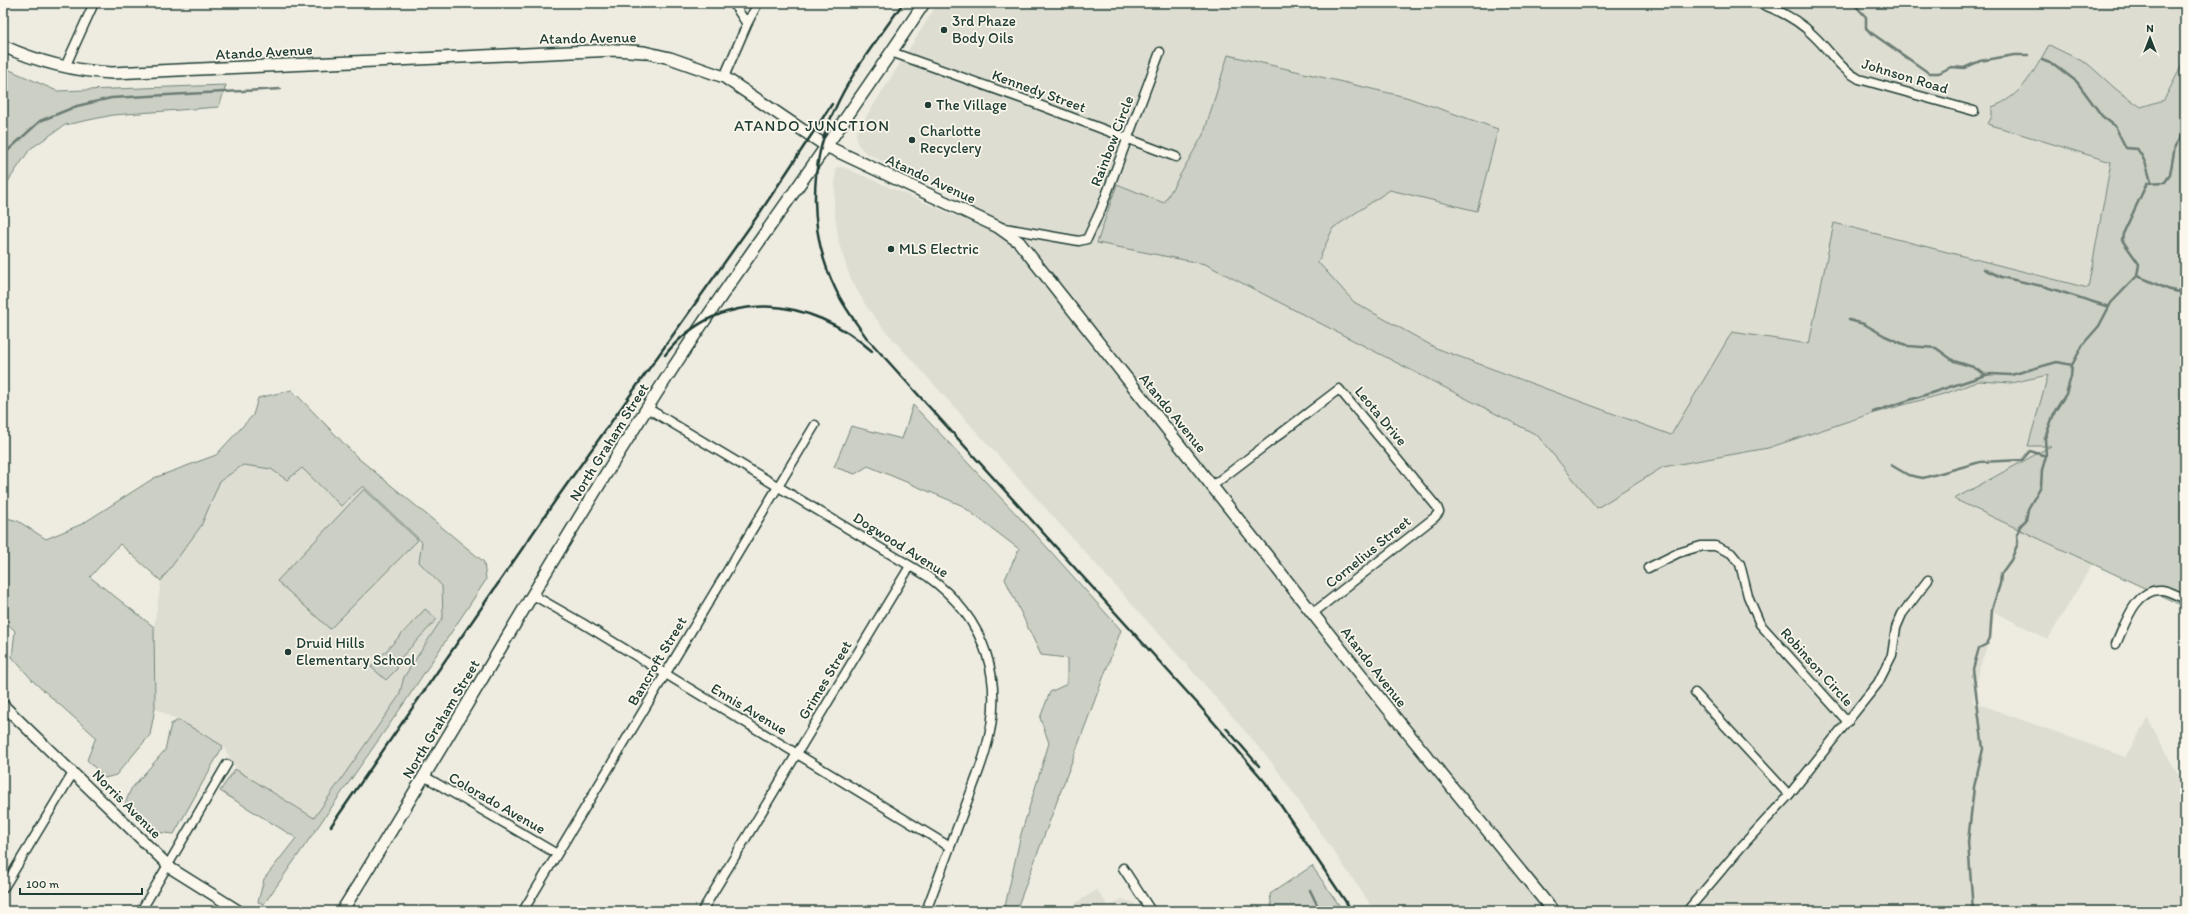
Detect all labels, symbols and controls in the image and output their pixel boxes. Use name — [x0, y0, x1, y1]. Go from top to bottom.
place label: 3rd Phaze Body Oils — [952, 12, 1016, 47]
north arrow — [2130, 18, 2170, 58]
text: N — [2146, 22, 2154, 35]
marker: 3rd Phaze Body Oils — [939, 25, 949, 35]
street label: Atando Avenue — [539, 28, 637, 48]
street label: Atando Avenue — [215, 40, 313, 64]
street label: Johnson Road — [1860, 54, 1950, 98]
street label: Kennedy Street — [990, 66, 1089, 116]
street label: Rainbow Circle — [1086, 93, 1138, 189]
place label: The Village — [936, 96, 1007, 114]
marker: The Village — [923, 100, 933, 110]
district label: ATANDO JUNCTION — [734, 116, 890, 135]
place label: Charlotte Recyclery — [920, 122, 981, 157]
marker: Charlotte Recyclery — [907, 135, 917, 145]
street label: Atando Avenue — [883, 150, 979, 208]
place label: MLS Electric — [899, 240, 979, 258]
marker: MLS Electric — [886, 244, 896, 254]
street label: Atando Avenue — [1135, 370, 1211, 456]
street label: North Graham Street — [565, 379, 653, 504]
street label: Leota Drive — [1351, 383, 1411, 449]
street label: Dogwood Avenue — [850, 508, 952, 582]
street label: Cornelius Street — [1322, 512, 1415, 592]
street label: Bancroft Street — [623, 613, 691, 709]
street label: Atando Avenue — [1337, 623, 1411, 711]
street label: Robinson Circle — [1777, 624, 1857, 710]
place label: Druid Hills Elementary School — [296, 634, 416, 669]
street label: Grimes Street — [794, 637, 856, 723]
marker: Druid Hills Elementary School — [283, 647, 293, 657]
street label: North Graham Street — [398, 656, 484, 782]
street label: Ennis Avenue — [708, 679, 790, 739]
street label: Norris Avenue — [89, 766, 165, 842]
street label: Colorado Avenue — [445, 768, 549, 838]
scale bar — [20, 870, 142, 896]
text: 100 m — [26, 877, 59, 891]

